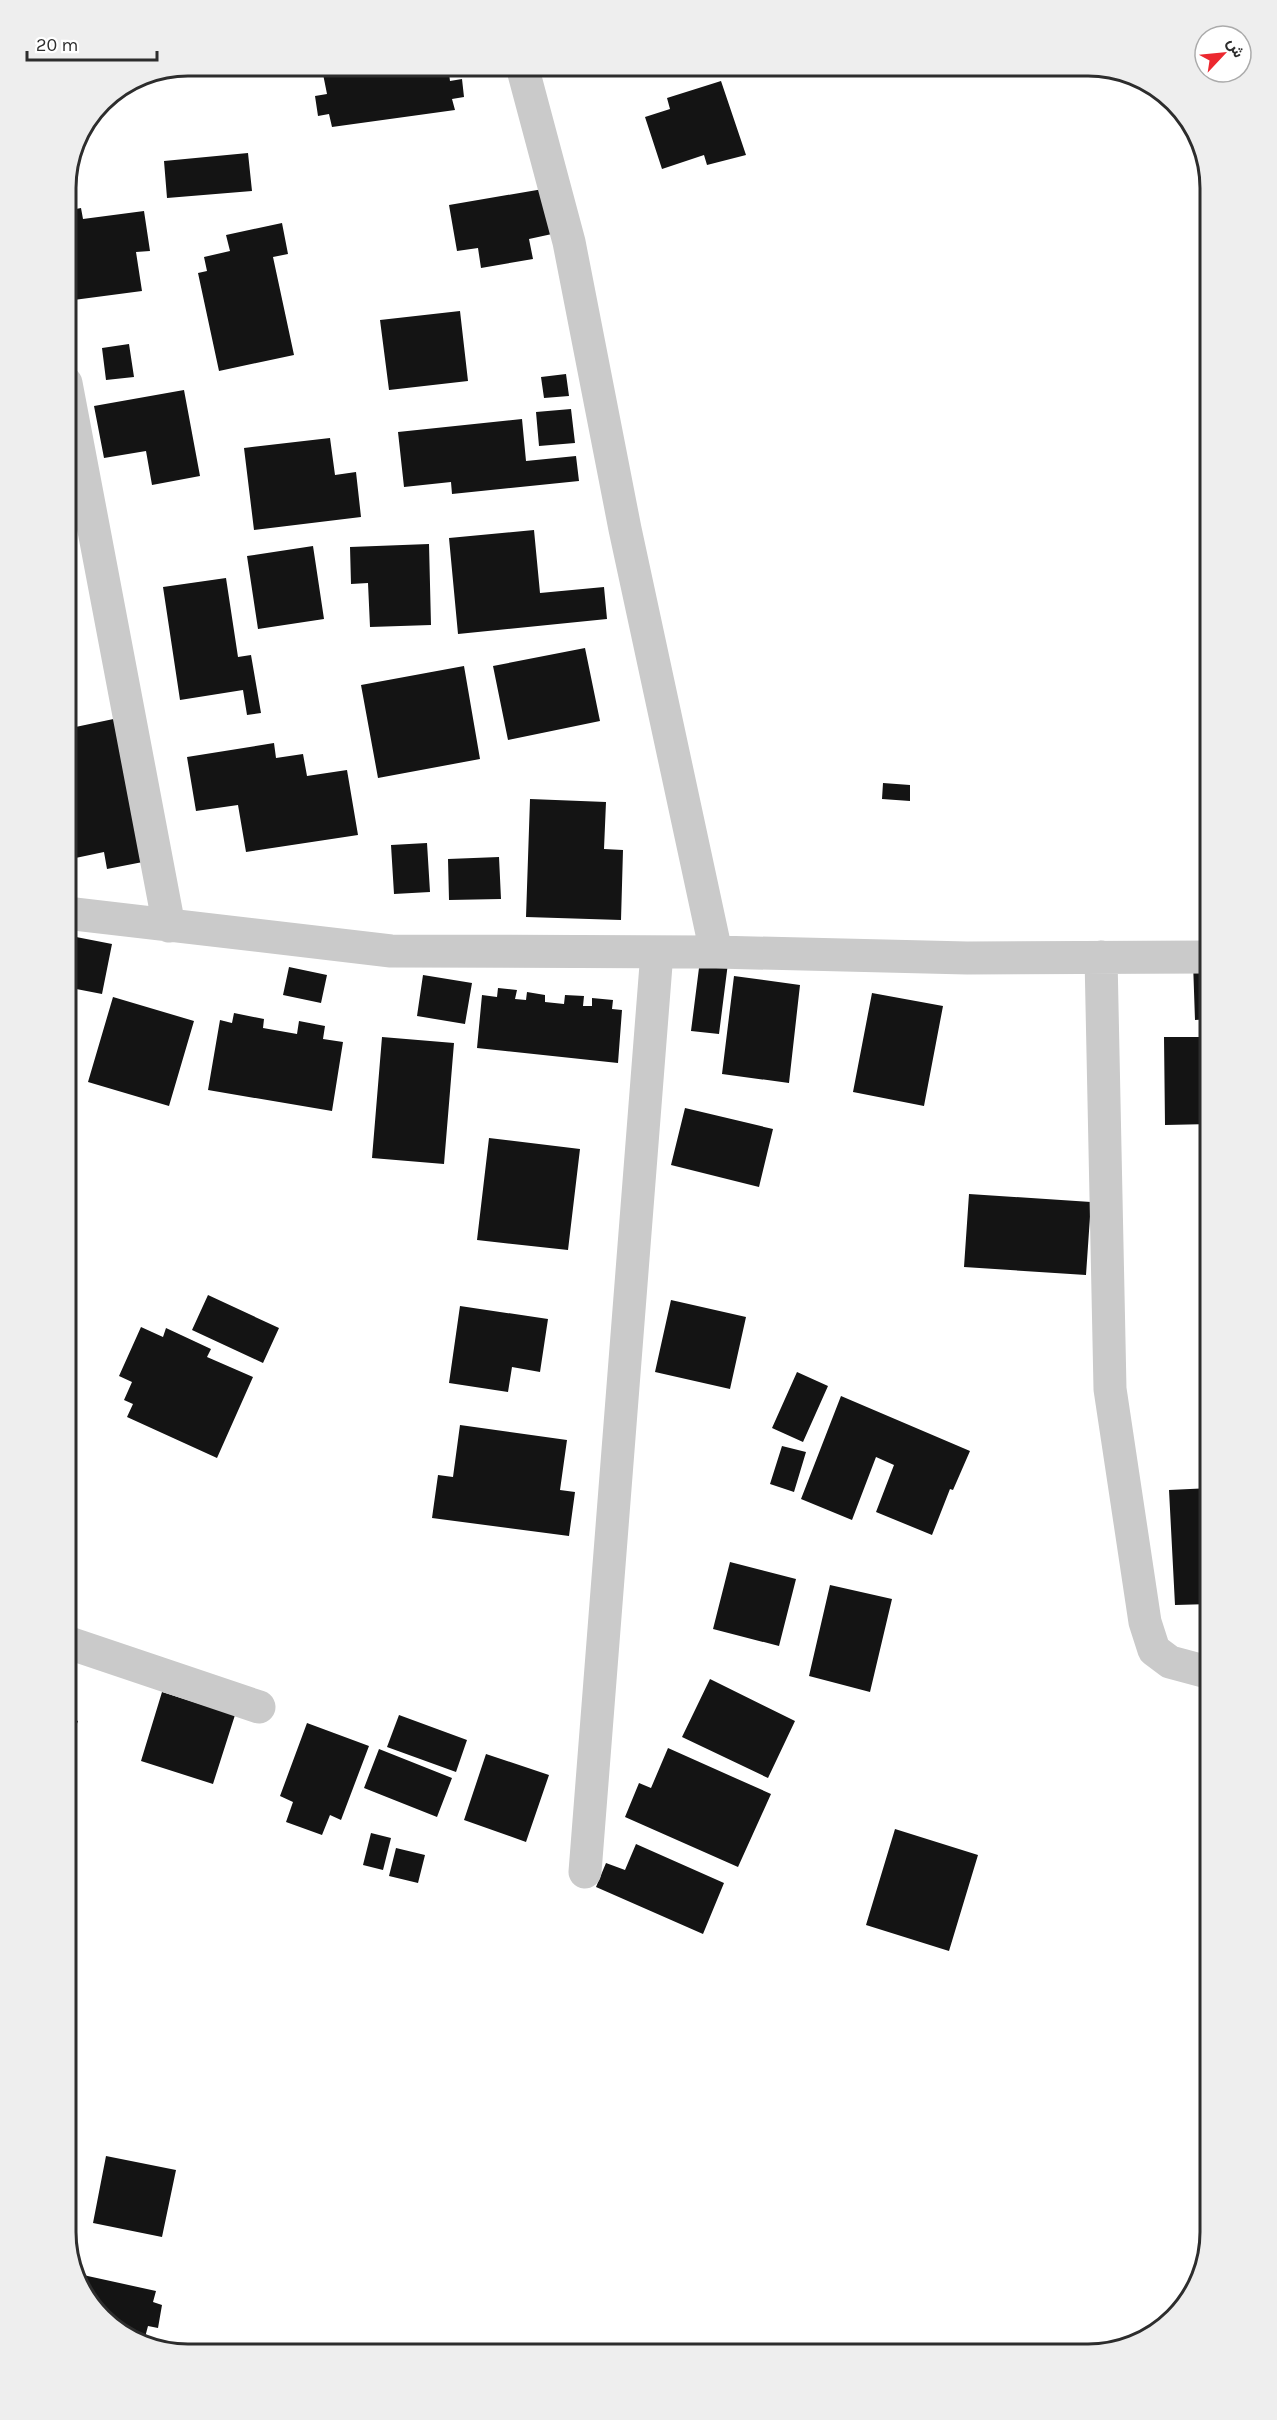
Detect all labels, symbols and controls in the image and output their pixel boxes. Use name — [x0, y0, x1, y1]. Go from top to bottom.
scale bar — [27, 24, 158, 62]
north arrow — [1193, 24, 1253, 84]
text: 20 m — [36, 34, 78, 56]
text: ش — [1223, 35, 1249, 60]

